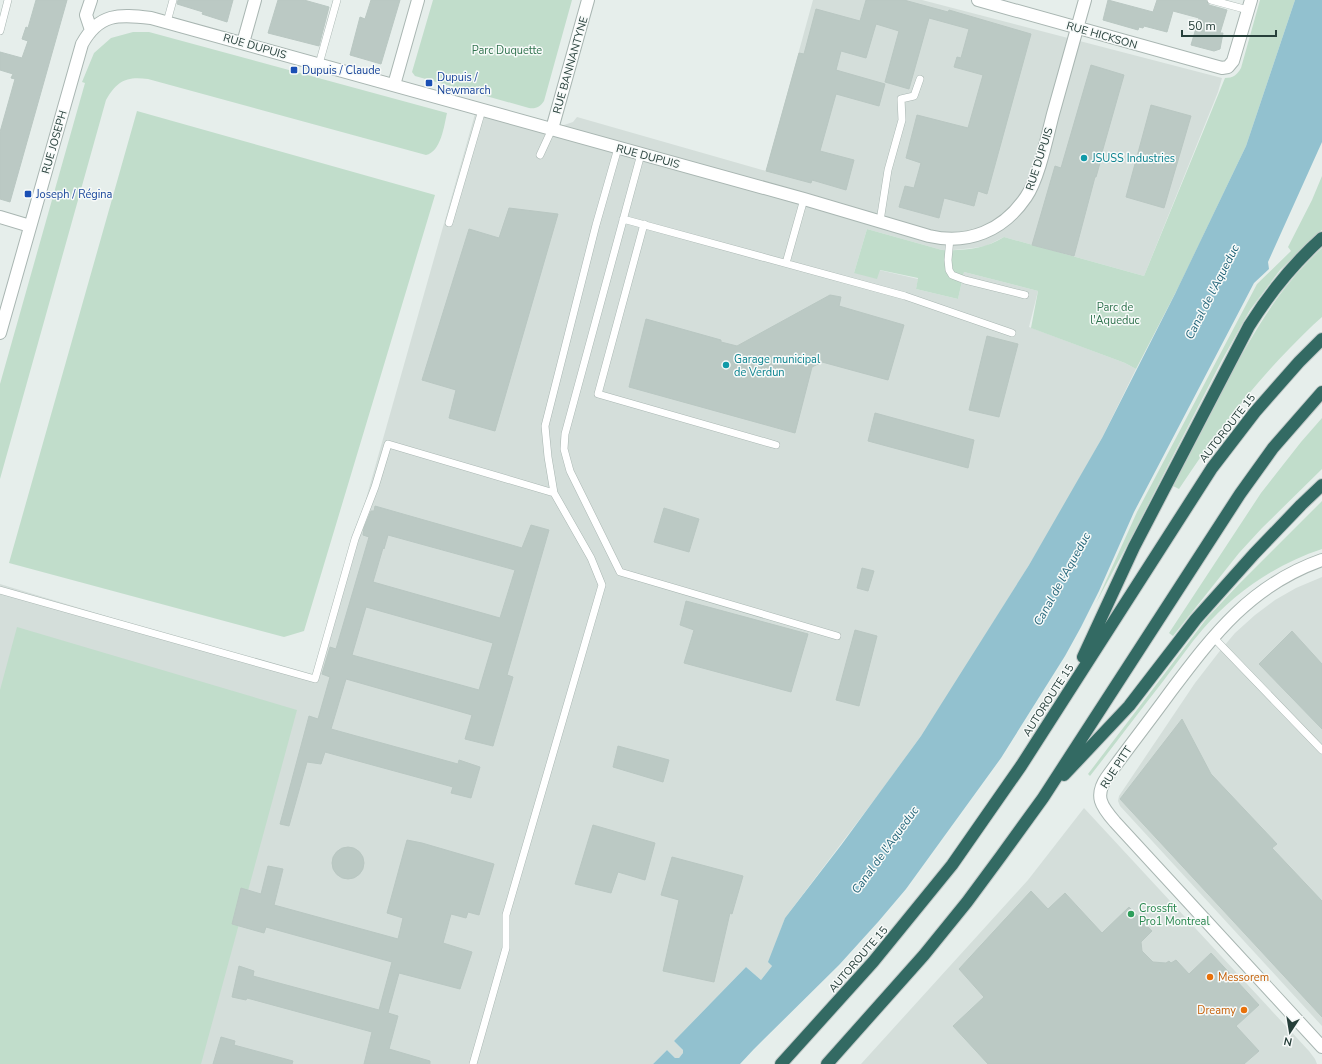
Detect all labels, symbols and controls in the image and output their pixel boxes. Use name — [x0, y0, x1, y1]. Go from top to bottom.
scale bar — [1182, 12, 1276, 38]
street label: RUE BANNANTYNE — [549, 15, 592, 115]
street label: RUE HICKSON — [1065, 18, 1139, 53]
text: 50 m — [1188, 18, 1216, 34]
street label: RUE DUPUIS — [221, 30, 289, 63]
park label: Parc Duquette — [472, 43, 542, 58]
place label: Dupuis / Claude — [302, 63, 381, 78]
marker: Dupuis / Claude — [289, 65, 299, 75]
place label: Dupuis / Newmarch — [437, 70, 491, 98]
marker: Dupuis / Newmarch — [424, 78, 434, 88]
street label: RUE JOSEPH — [38, 109, 71, 176]
street label: RUE DUPUIS — [1022, 126, 1057, 193]
street label: RUE DUPUIS — [614, 141, 682, 172]
place label: JSUSS Industries — [1091, 151, 1175, 166]
marker: JSUSS Industries — [1079, 153, 1089, 163]
place label: Joseph / Régina — [35, 187, 113, 202]
marker: Joseph / Régina — [23, 189, 33, 199]
water label: Canal de l'Aqueduc — [1181, 241, 1243, 342]
park label: Parc de l'Aqueduc — [1090, 300, 1140, 328]
place label: Garage municipal de Verdun — [734, 352, 821, 380]
marker: Garage municipal de Verdun — [721, 360, 731, 370]
street label: AUTOROUTE 15 — [1196, 391, 1259, 466]
water label: Canal de l'Aqueduc — [1030, 529, 1095, 629]
street label: AUTOROUTE 15 — [1019, 661, 1078, 739]
street label: RUE PITT — [1097, 743, 1136, 791]
water label: Canal de l'Aqueduc — [848, 803, 922, 897]
place label: Crossfit Pro1 Montreal — [1139, 901, 1210, 929]
marker: Crossfit Pro1 Montreal — [1126, 909, 1136, 919]
street label: AUTOROUTE 15 — [825, 923, 892, 996]
place label: Messorem — [1218, 970, 1269, 985]
marker: Messorem — [1205, 972, 1215, 982]
place label: Dreamy — [1197, 1003, 1236, 1018]
marker: Dreamy — [1239, 1005, 1249, 1015]
north arrow — [1270, 1012, 1310, 1052]
text: N — [1282, 1033, 1294, 1049]

